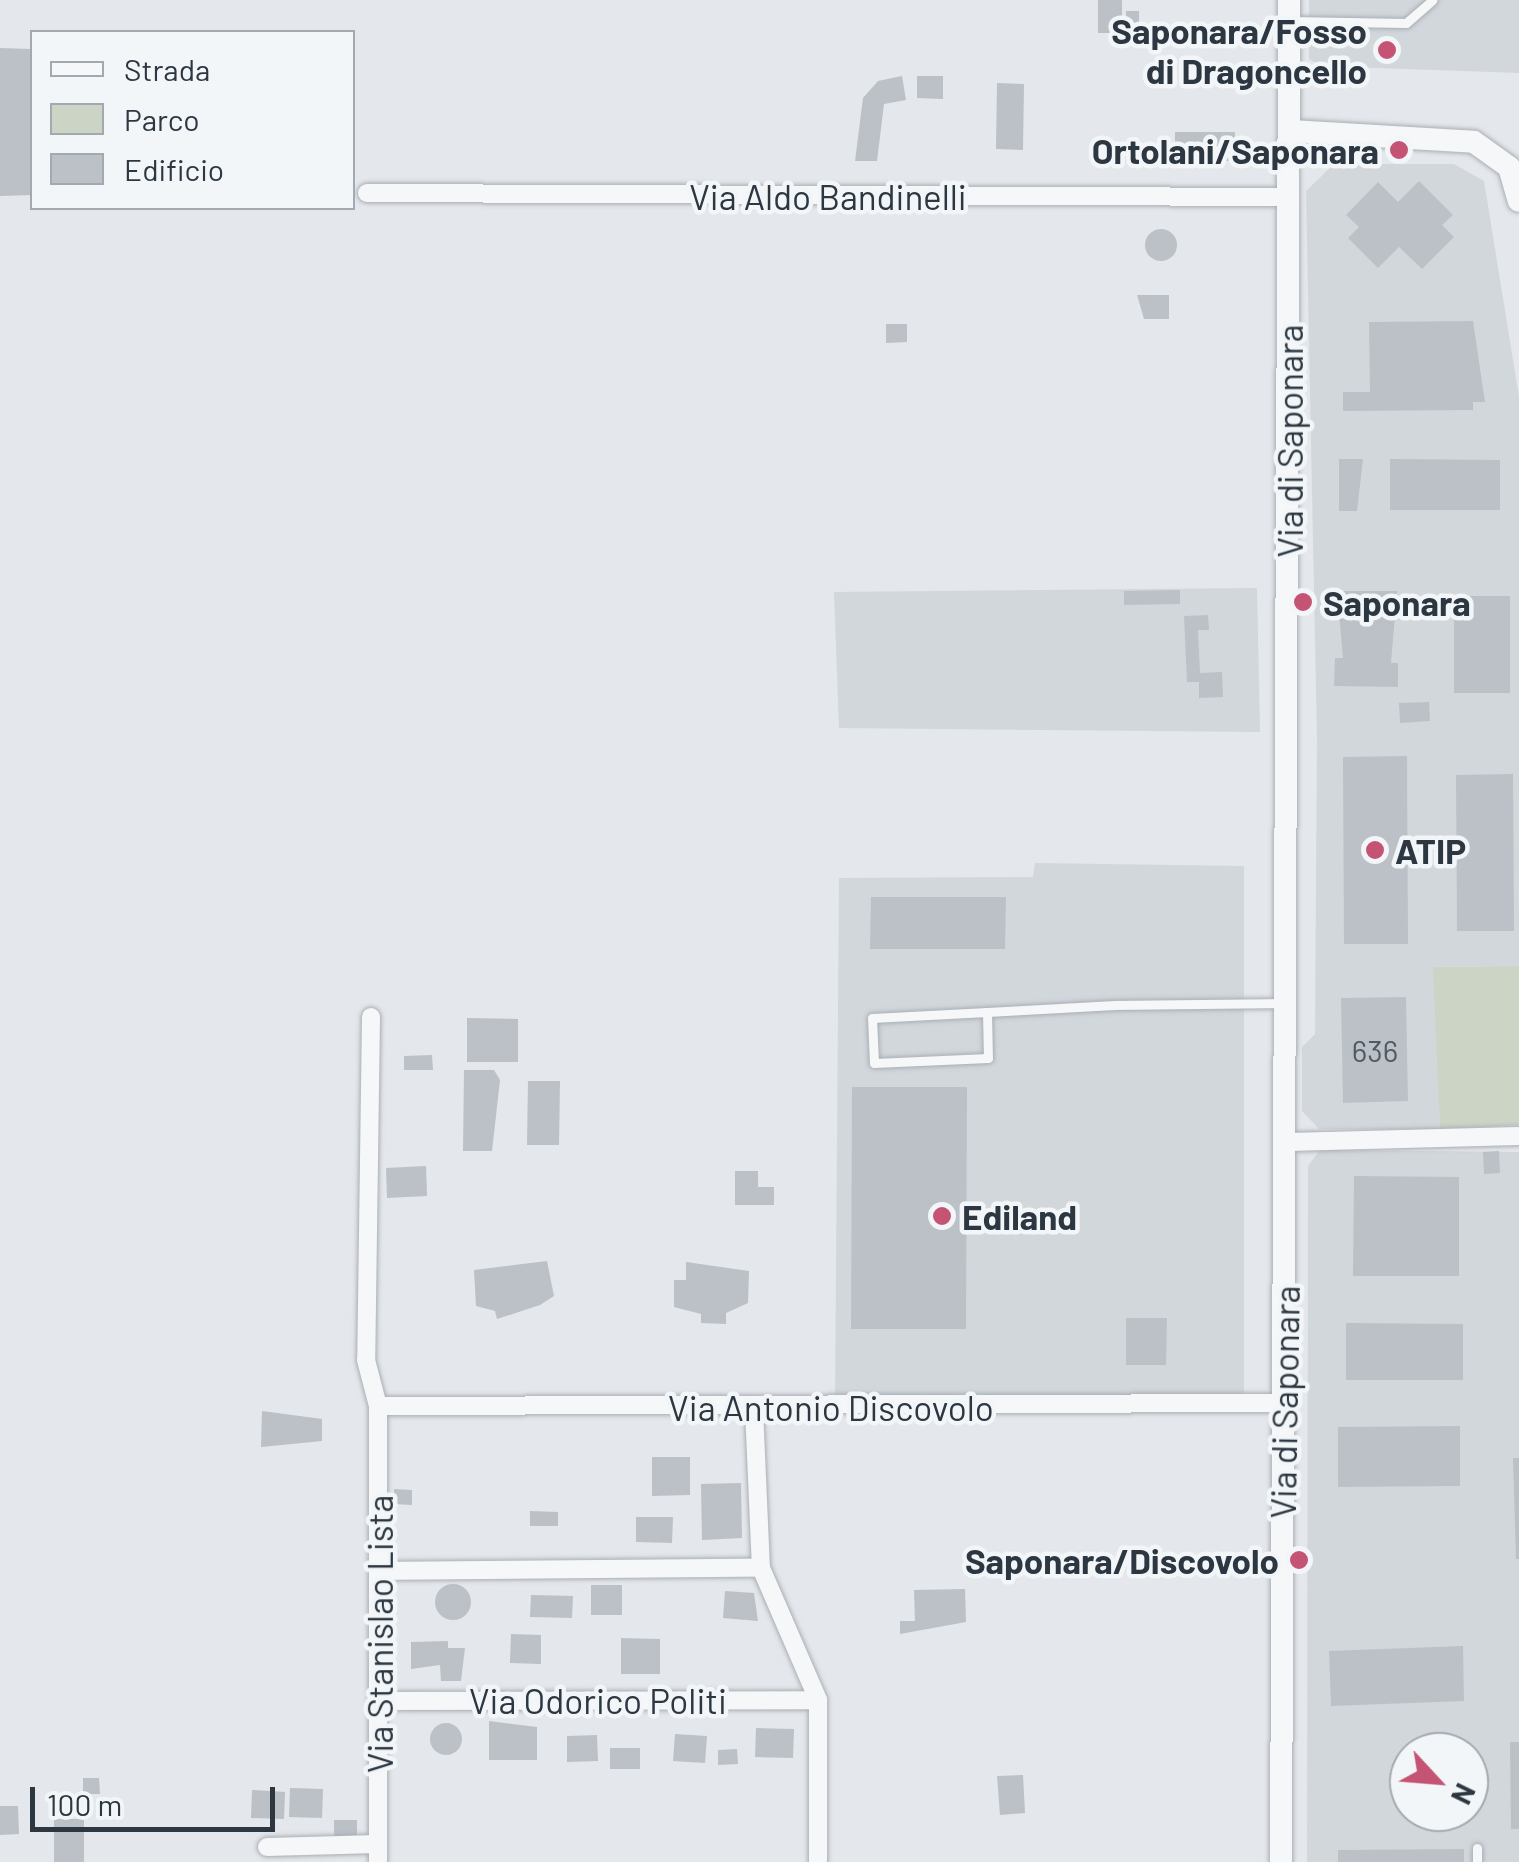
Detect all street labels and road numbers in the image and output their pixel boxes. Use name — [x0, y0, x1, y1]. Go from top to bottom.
street label: Via Aldo Bandinelli — [689, 175, 967, 217]
street label: Via di Saponara — [1268, 324, 1310, 558]
street label: Via di Saponara — [1261, 1285, 1307, 1519]
street label: Via Antonio Discovolo — [668, 1386, 994, 1428]
street label: Via Stanislao Lista — [358, 1495, 400, 1773]
street label: Via Odorico Politi — [469, 1679, 727, 1721]

